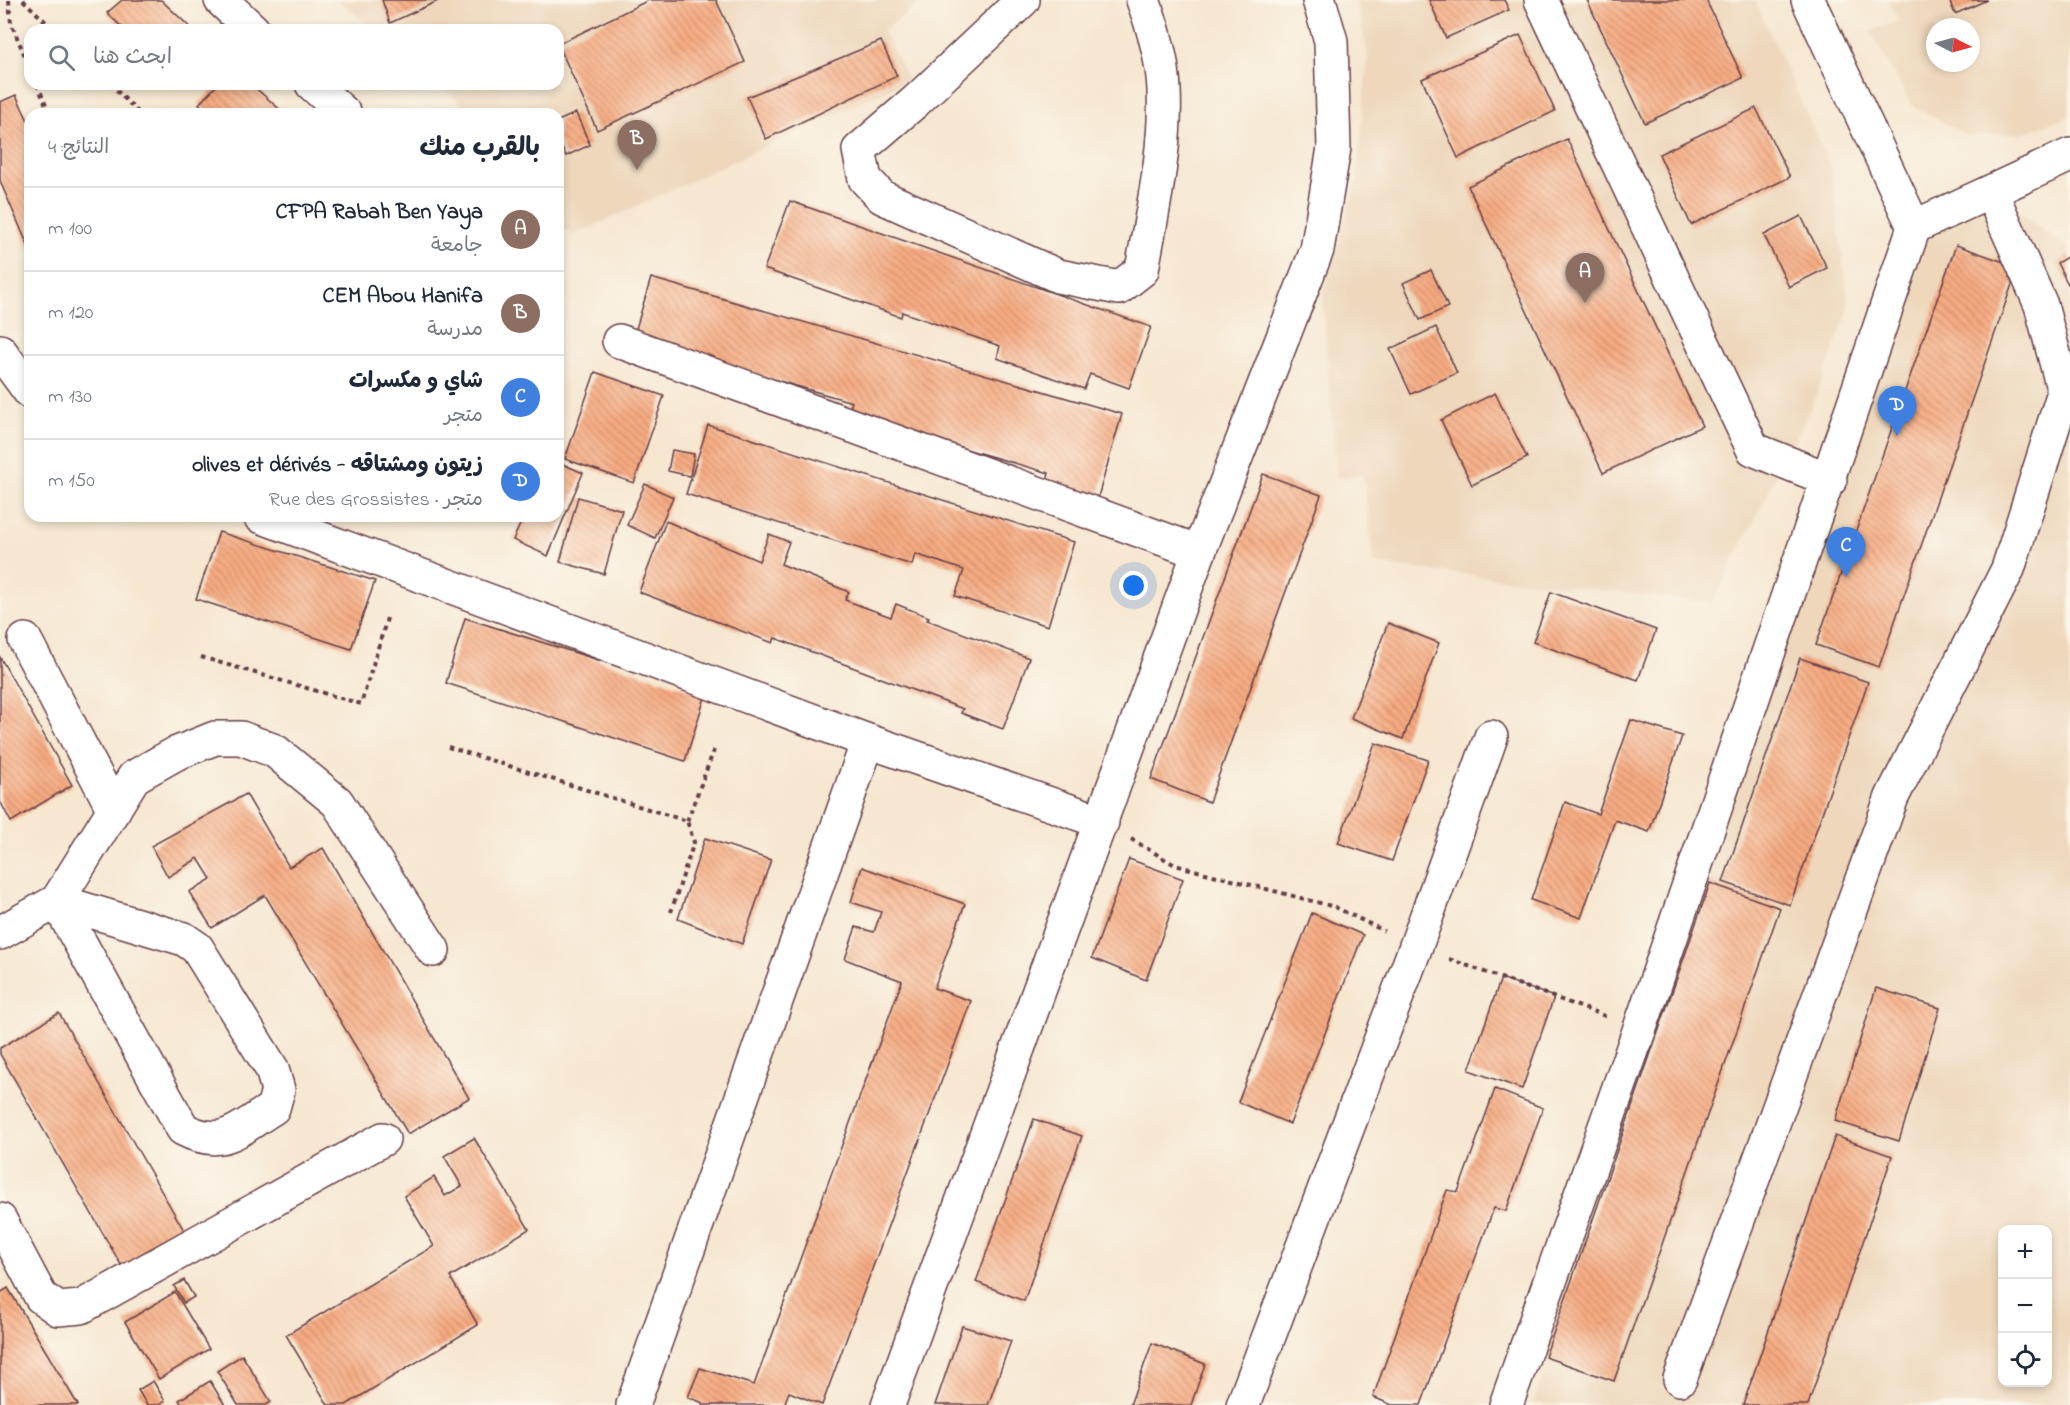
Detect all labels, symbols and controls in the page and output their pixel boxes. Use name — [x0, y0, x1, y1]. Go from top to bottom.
north arrow — [1926, 18, 1980, 72]
search box — [24, 24, 564, 90]
icon: search — [45, 41, 78, 74]
text: ابحث هنا — [93, 42, 172, 74]
pin: B — [618, 120, 656, 170]
text: بالقرب منك — [419, 130, 540, 168]
text: النتائج: 4 — [48, 134, 109, 163]
text: CFPA Rabah Ben Yaya — [276, 197, 483, 229]
text: 100 m — [48, 215, 92, 244]
text: A — [514, 215, 527, 244]
text: جامعة — [431, 232, 483, 261]
pin: A — [1566, 254, 1604, 303]
text: CEM Abou Hanifa — [323, 281, 483, 313]
text: 120 m — [48, 299, 93, 328]
text: B — [514, 299, 527, 328]
text: مدرسة — [427, 316, 483, 345]
text: شاي و مكسرات — [349, 366, 483, 398]
text: 130 m — [48, 383, 92, 412]
text: C — [515, 383, 526, 412]
pin: D — [1878, 386, 1916, 436]
text: متجر — [444, 402, 483, 431]
text: زيتون ومشتاقه - olives et dérivés — [192, 450, 483, 482]
text: 150 m — [48, 467, 95, 496]
text: D — [513, 467, 528, 496]
text: متجر · Rue des Grossistes — [269, 486, 483, 515]
pin: C — [1826, 528, 1866, 577]
your location — [1119, 571, 1148, 600]
map controls — [1998, 1225, 2052, 1387]
button: + — [1998, 1225, 2052, 1279]
button: − — [1998, 1279, 2052, 1333]
button: locate — [1998, 1333, 2052, 1387]

